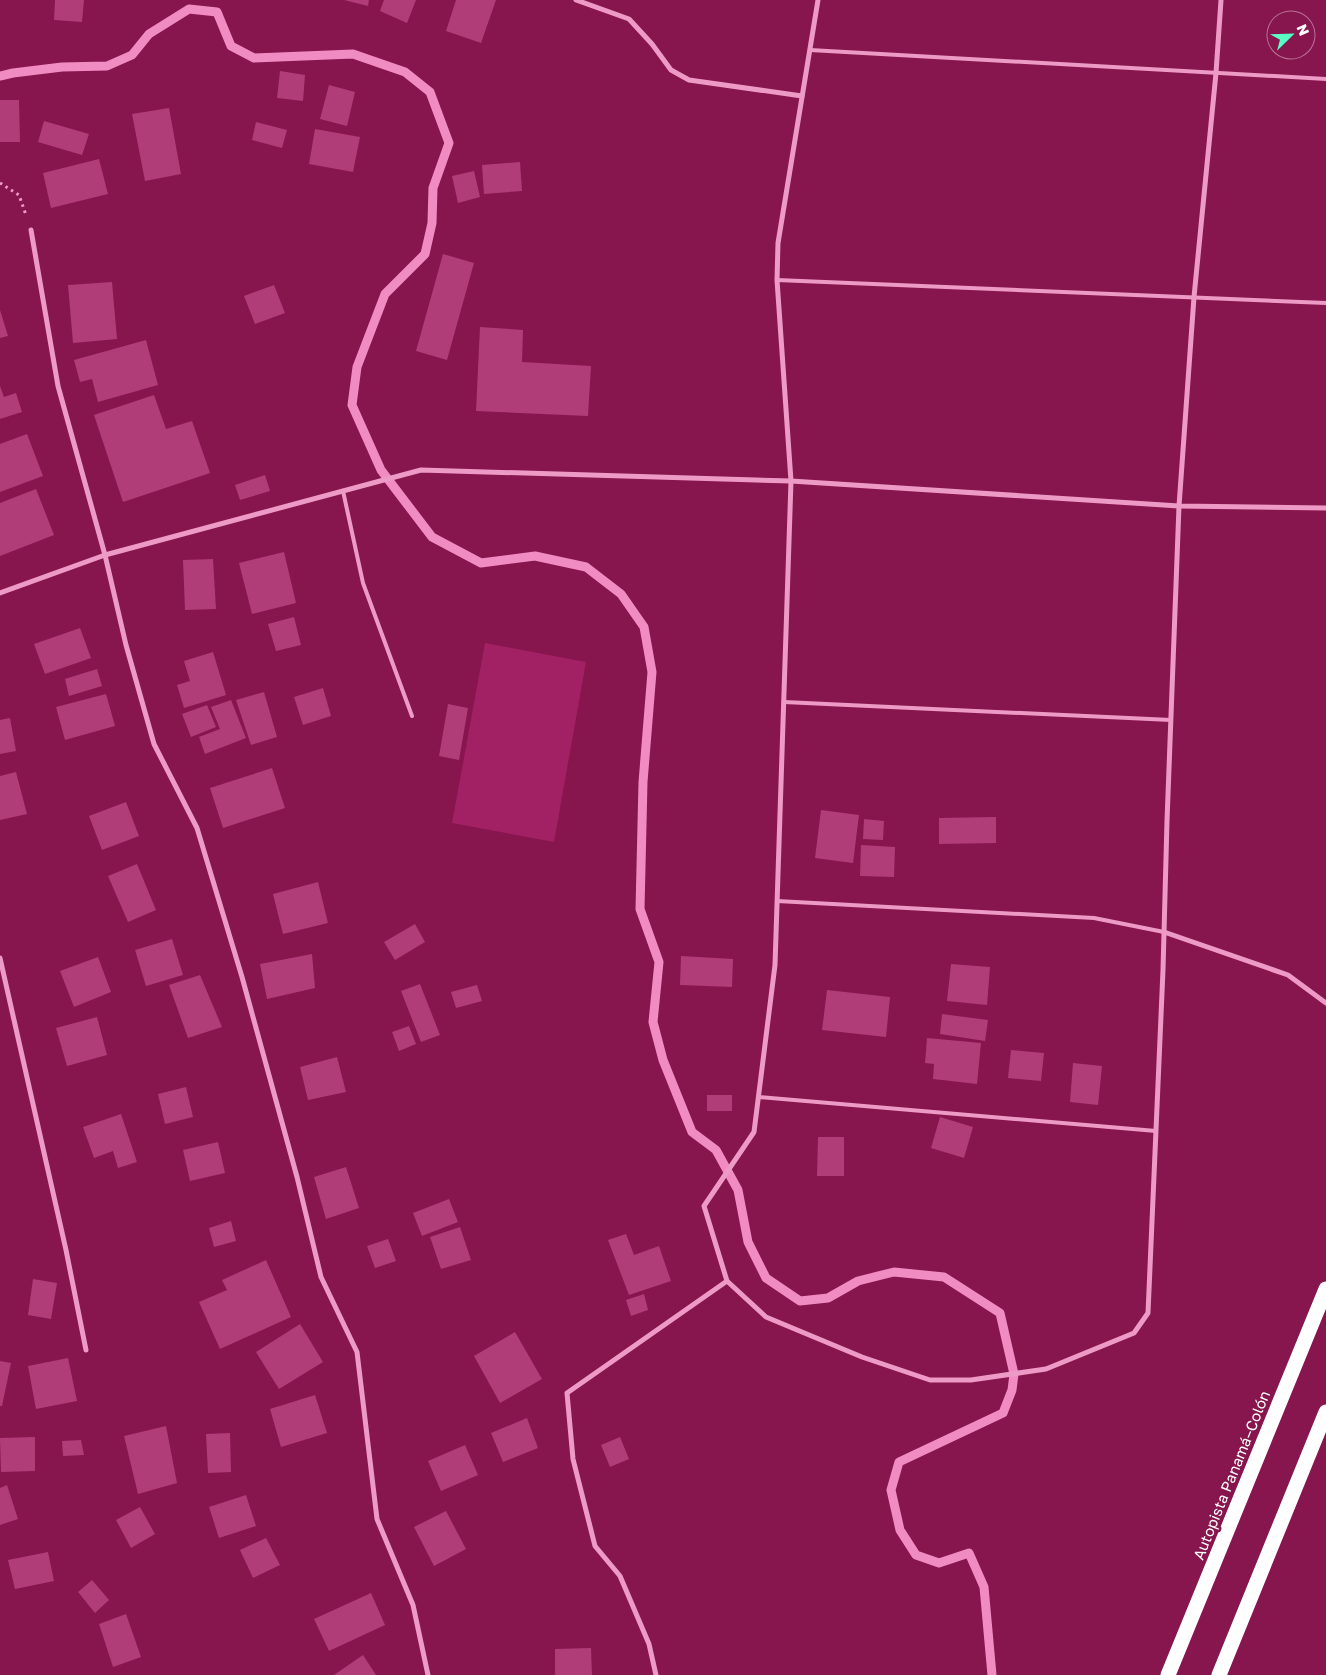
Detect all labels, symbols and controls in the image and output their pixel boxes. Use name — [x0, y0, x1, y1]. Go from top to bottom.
north arrow — [1266, 10, 1316, 60]
text: N — [1294, 22, 1313, 38]
street label: Autopista Panamá–Colón — [1189, 1388, 1273, 1562]

